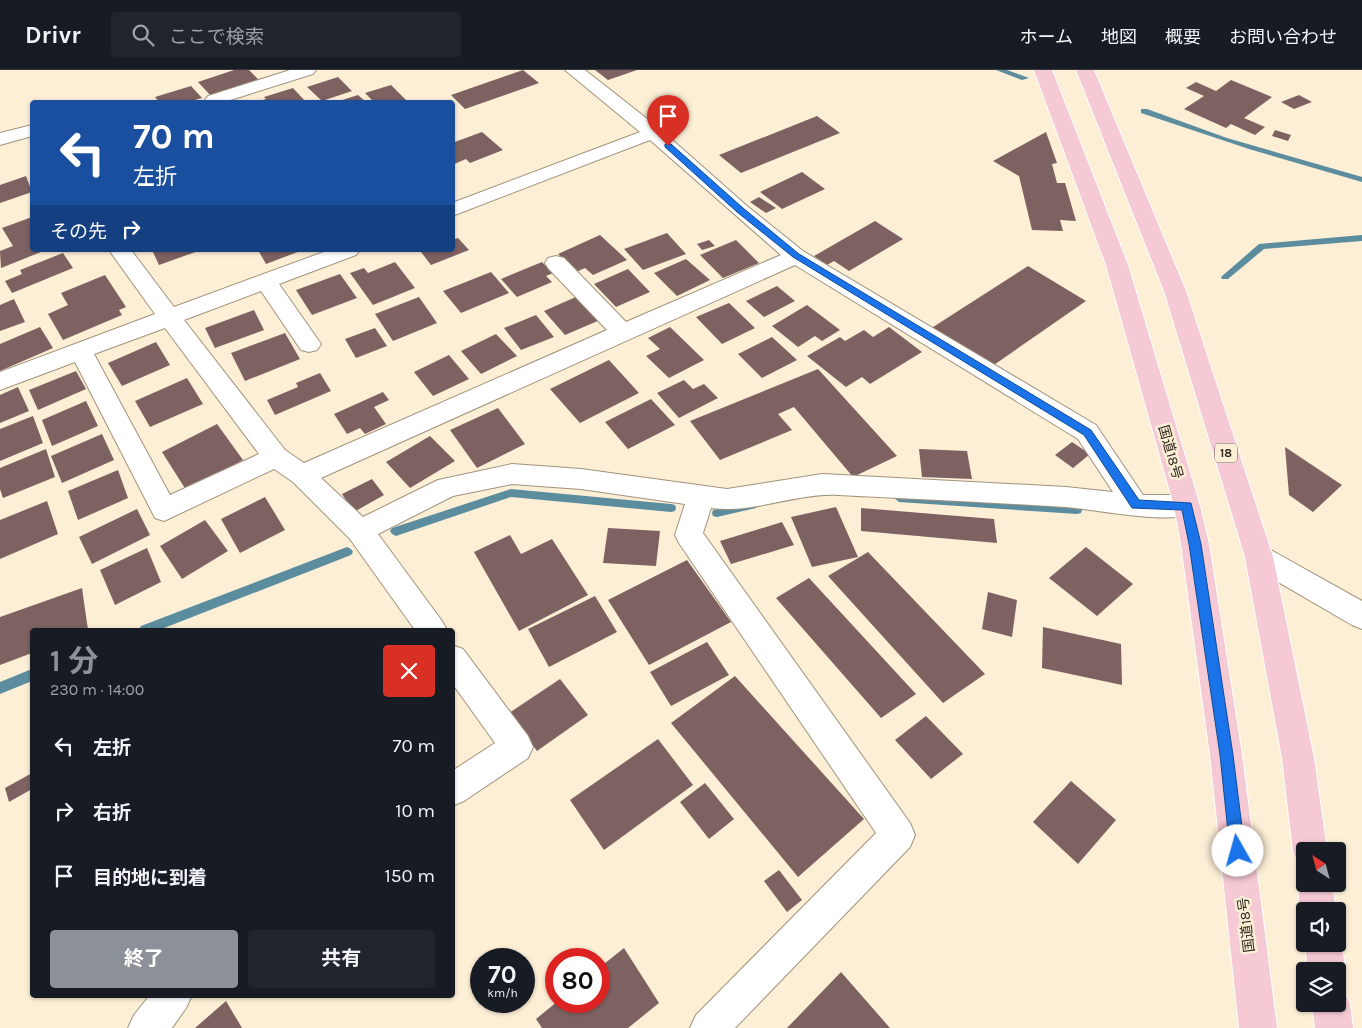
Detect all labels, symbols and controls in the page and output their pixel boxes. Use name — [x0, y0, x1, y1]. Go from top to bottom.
search box — [111, 12, 461, 57]
text: Drivr — [25, 21, 81, 49]
icon: search — [129, 21, 157, 49]
text: ここで検索 — [169, 26, 264, 48]
text: ホーム — [1020, 26, 1073, 48]
text: 地図 — [1101, 26, 1137, 48]
text: 概要 — [1165, 26, 1201, 48]
text: お問い合わせ — [1229, 26, 1337, 48]
pin — [647, 95, 689, 146]
icon: arrive — [654, 102, 682, 130]
text: 70 m — [133, 116, 215, 157]
icon: left — [50, 120, 115, 185]
text: 左折 — [133, 164, 177, 190]
icon: right — [117, 215, 145, 243]
text: その先 — [50, 221, 107, 243]
street label: 国道18号 — [1155, 423, 1186, 481]
road number: 18 — [1215, 443, 1237, 462]
text: 1 分 — [50, 643, 98, 679]
button: close — [383, 645, 435, 697]
text: 230 m · 14:00 — [50, 680, 144, 699]
icon: left — [50, 732, 78, 760]
text: 70 m — [393, 735, 435, 757]
text: 左折 — [93, 737, 131, 759]
icon: right — [50, 797, 78, 825]
text: 10 m — [395, 800, 435, 822]
text: 右折 — [93, 802, 131, 824]
position arrow — [1211, 824, 1263, 876]
north arrow — [1296, 842, 1346, 892]
map controls — [1296, 842, 1346, 1012]
icon: arrive — [50, 862, 78, 890]
text: 150 m — [384, 865, 435, 887]
text: 目的地に到着 — [93, 867, 207, 889]
street label: 国道18号 — [1235, 896, 1258, 953]
button: sound — [1296, 902, 1346, 952]
button: 終了 — [50, 930, 238, 988]
button: 共有 — [248, 930, 435, 988]
speed limit sign: 80 — [545, 948, 610, 1013]
text: 70 — [488, 960, 517, 989]
button: layers — [1296, 962, 1346, 1012]
text: km/h — [487, 986, 518, 1000]

